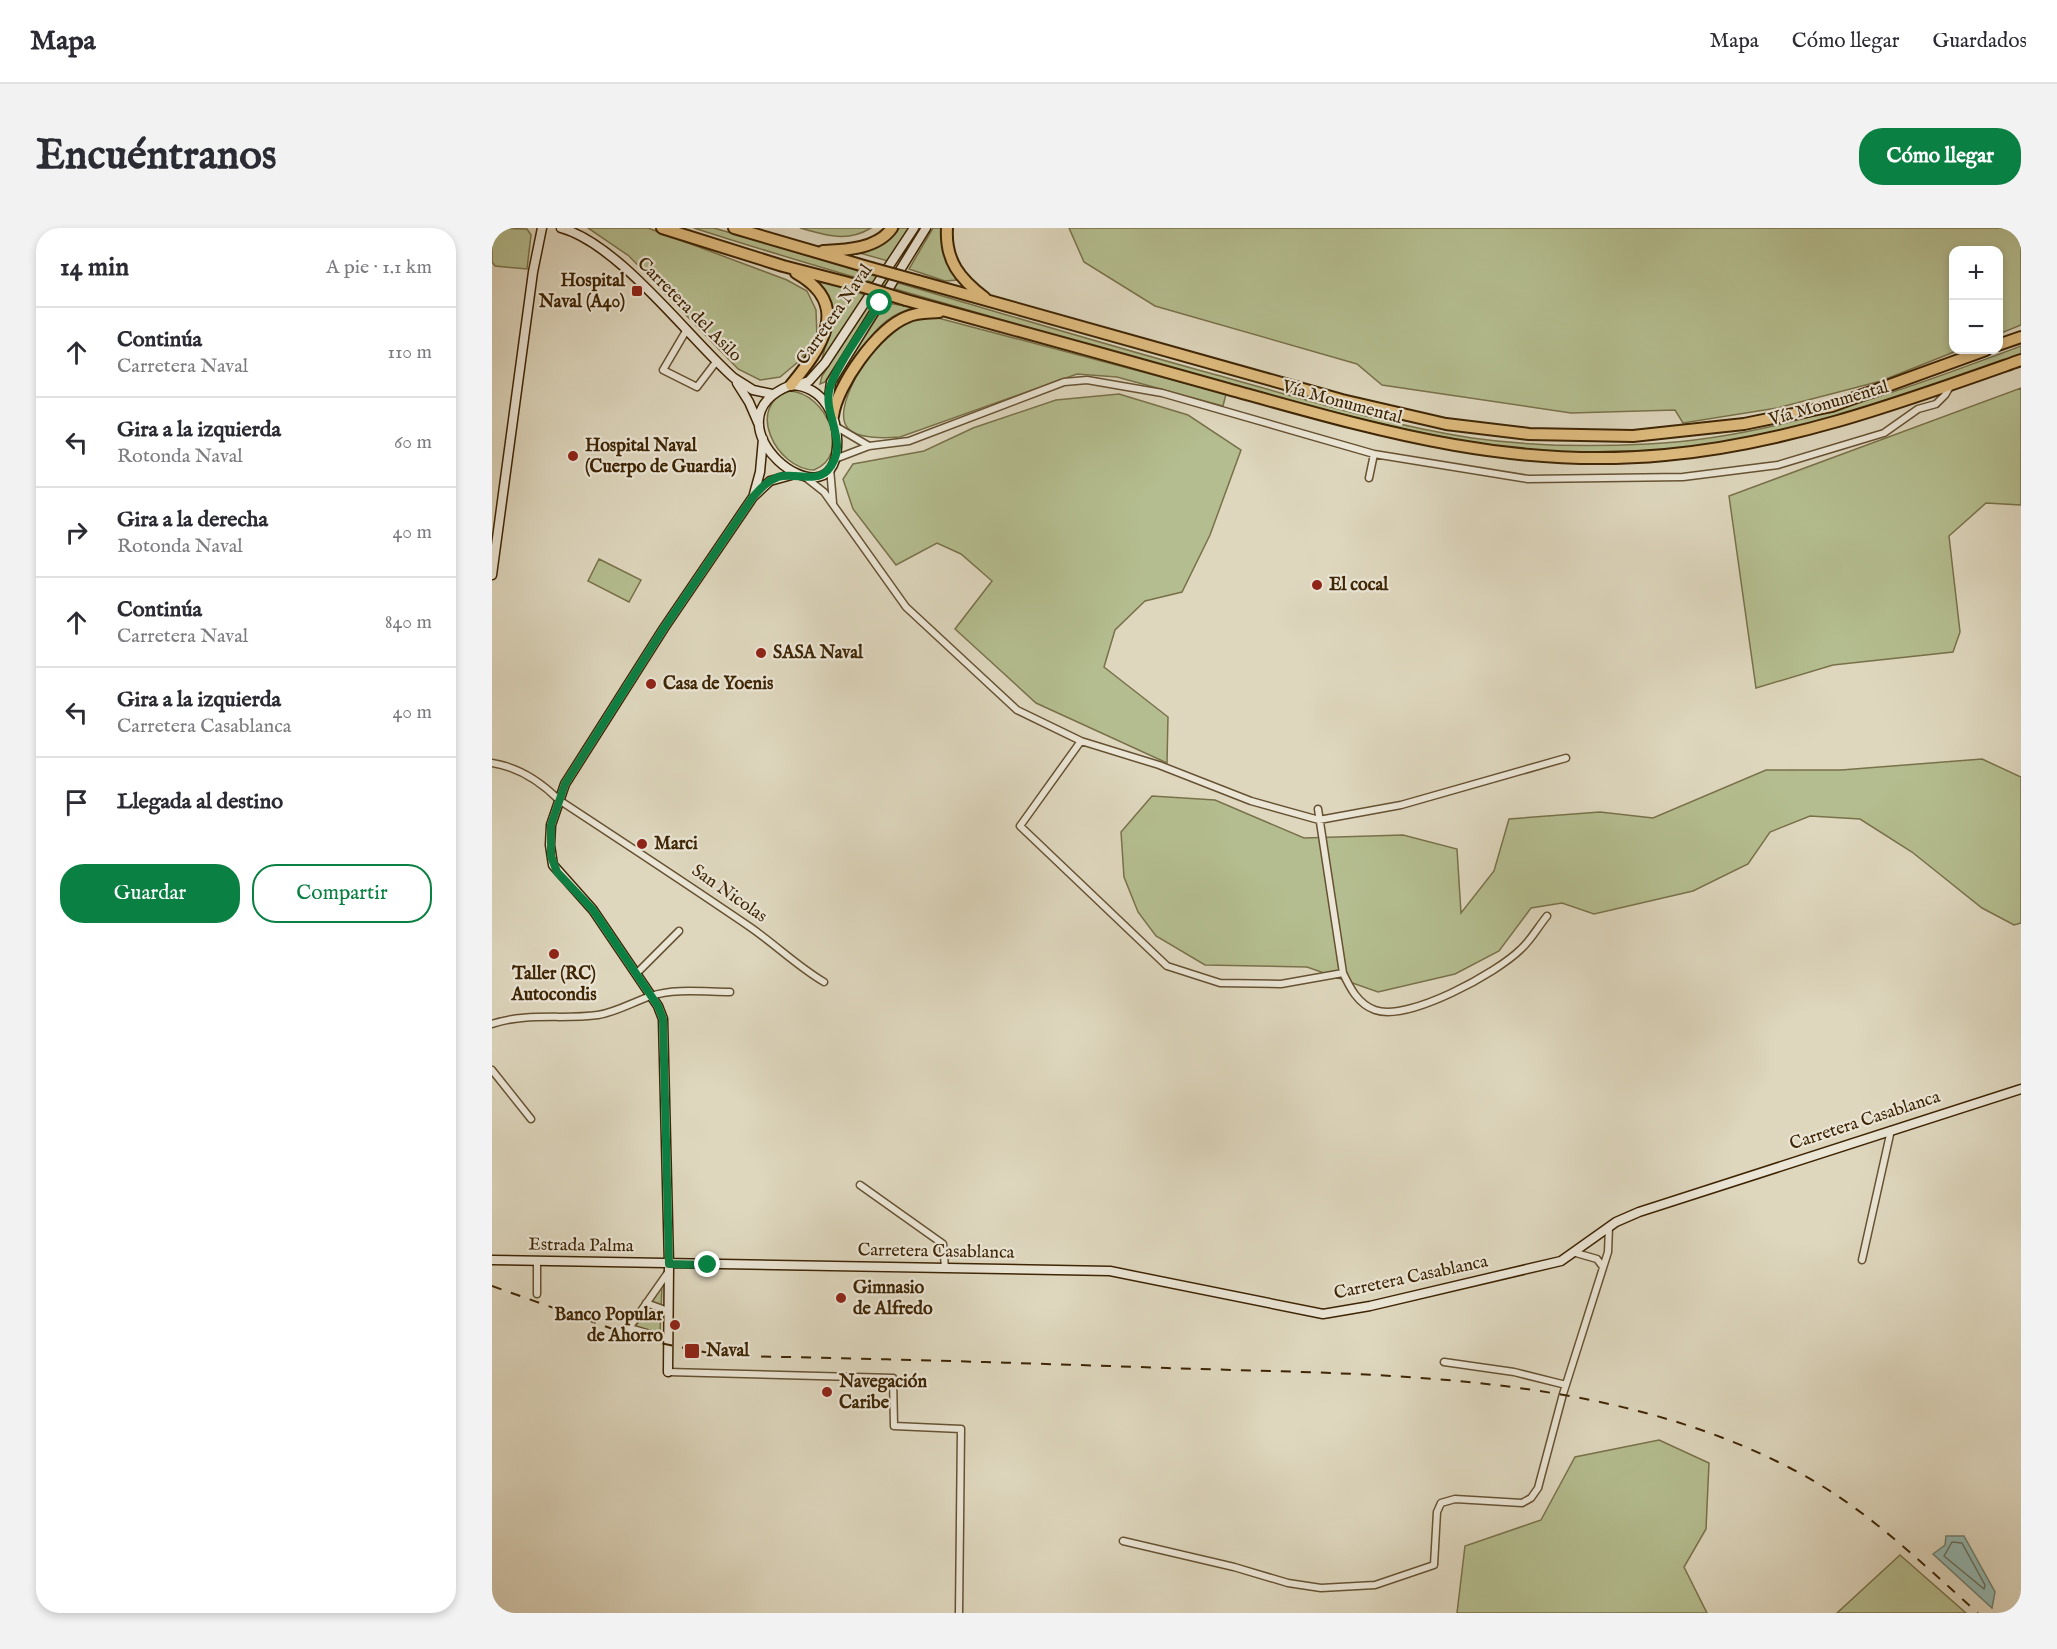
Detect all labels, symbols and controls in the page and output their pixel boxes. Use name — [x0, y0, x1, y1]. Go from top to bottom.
text: Mapa — [30, 24, 96, 59]
text: Mapa — [1710, 28, 1759, 55]
text: Cómo llegar — [1792, 28, 1899, 55]
text: Guardados — [1932, 28, 2027, 55]
button: Cómo llegar — [1859, 128, 2021, 185]
text: Encuéntranos — [36, 130, 277, 183]
map controls — [1949, 246, 2003, 354]
button: + — [1949, 246, 2003, 300]
text: 14 min — [60, 251, 129, 284]
street label: Carretera del Asilo — [632, 253, 747, 368]
text: A pie · 1.1 km — [326, 255, 432, 280]
street label: Carretera Naval — [792, 260, 878, 370]
place label: Hospital Naval (A40) — [538, 270, 626, 314]
marker: Hospital Naval (A40) — [630, 284, 644, 298]
route start — [866, 289, 892, 315]
button: − — [1949, 300, 2003, 354]
text: Continúa — [117, 326, 202, 354]
icon: ahead — [60, 336, 93, 369]
text: 110 m — [388, 340, 432, 365]
text: Carretera Naval — [117, 354, 248, 379]
street label: Vía Monumental — [1278, 376, 1405, 430]
street label: Vía Monumental — [1765, 376, 1892, 432]
text: Gira a la izquierda — [117, 416, 281, 444]
icon: left — [60, 426, 93, 459]
text: 60 m — [394, 430, 432, 455]
place label: Hospital Naval (Cuerpo de Guardia) — [585, 435, 737, 479]
text: Rotonda Naval — [117, 444, 243, 469]
marker: Hospital Naval (Cuerpo de Guardia) — [566, 449, 580, 463]
text: Gira a la derecha — [117, 506, 268, 534]
icon: right — [60, 516, 93, 549]
text: 40 m — [393, 520, 432, 545]
text: Rotonda Naval — [117, 534, 243, 559]
place label: El cocal — [1329, 574, 1389, 597]
marker: El cocal — [1310, 578, 1324, 592]
text: Continúa — [117, 596, 202, 624]
icon: ahead — [60, 606, 93, 639]
text: 840 m — [385, 610, 432, 635]
text: Carretera Naval — [117, 624, 248, 649]
place label: SASA Naval — [773, 642, 864, 665]
marker: SASA Naval — [754, 646, 768, 660]
place label: Casa de Yoenis — [663, 673, 774, 696]
marker: Casa de Yoenis — [644, 677, 658, 691]
text: Gira a la izquierda — [117, 686, 281, 714]
icon: left — [60, 696, 93, 729]
text: 40 m — [393, 700, 432, 725]
text: Carretera Casablanca — [117, 714, 291, 739]
icon: arrive — [60, 786, 93, 819]
text: Llegada al destino — [117, 788, 283, 816]
place label: Marci — [654, 833, 698, 856]
marker: Marci — [635, 837, 649, 851]
street label: San Nicolas — [687, 860, 771, 928]
button: Guardar — [60, 864, 240, 923]
button: Compartir — [252, 864, 432, 923]
marker: Taller (RC) Autocondis — [547, 947, 561, 961]
place label: Taller (RC) Autocondis — [510, 963, 597, 1007]
street label: Carretera Casablanca — [1787, 1086, 1943, 1156]
street label: Estrada Palma — [528, 1234, 634, 1258]
street label: Carretera Casablanca — [857, 1239, 1015, 1265]
street label: Carretera Casablanca — [1332, 1250, 1490, 1306]
route end — [694, 1251, 720, 1277]
place label: Gimnasio de Alfredo — [853, 1277, 933, 1321]
marker: Gimnasio de Alfredo — [834, 1291, 848, 1305]
place label: Banco Popular de Ahorro — [554, 1304, 663, 1348]
marker: Banco Popular de Ahorro — [668, 1318, 682, 1332]
place label: Naval — [705, 1340, 750, 1363]
marker: Naval — [683, 1342, 701, 1360]
place label: Navegación Caribe — [838, 1371, 927, 1415]
marker: Navegación Caribe — [820, 1385, 834, 1399]

